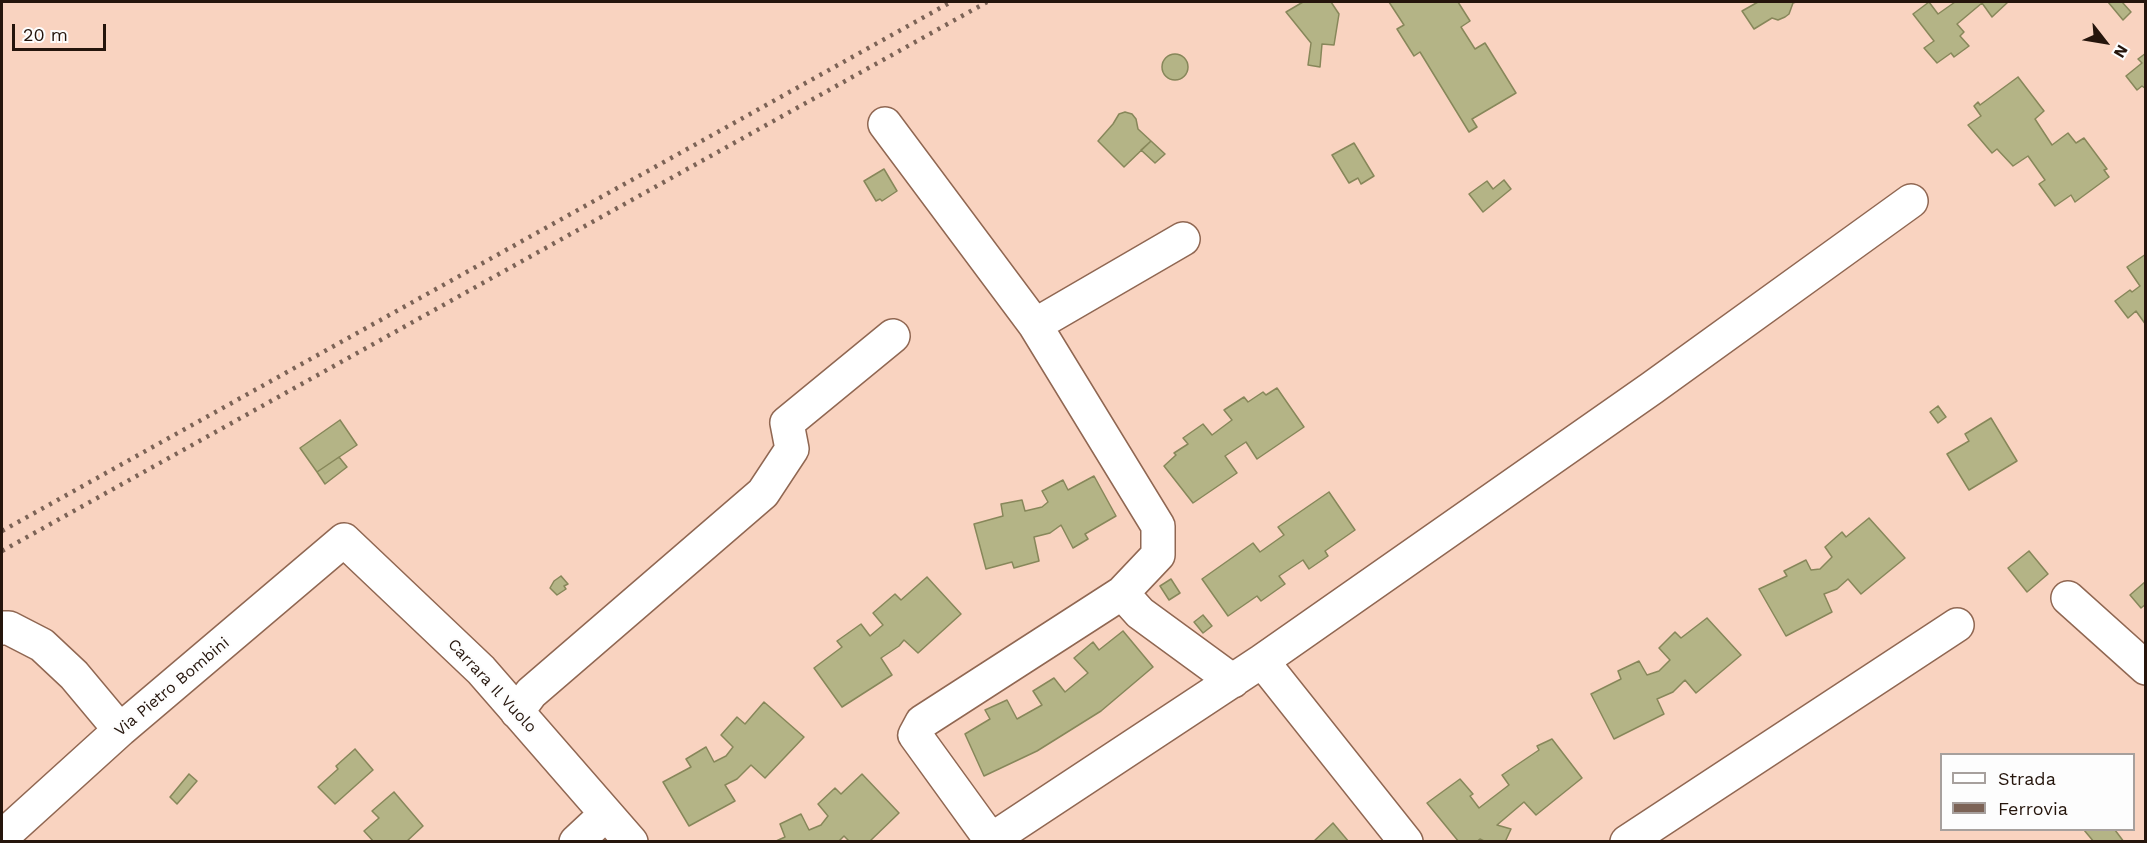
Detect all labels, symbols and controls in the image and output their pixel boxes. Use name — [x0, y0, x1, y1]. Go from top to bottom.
scale bar — [15, 12, 110, 50]
north arrow — [2075, 12, 2135, 72]
text: 20 m — [23, 24, 68, 45]
text: N — [2110, 42, 2132, 61]
street label: Via Pietro Bombini — [111, 633, 233, 741]
street label: Carrara Il Vuolo — [444, 635, 540, 737]
legend — [1940, 753, 2135, 831]
text: Strada — [1998, 768, 2056, 789]
text: Ferrovia — [1998, 798, 2068, 819]

